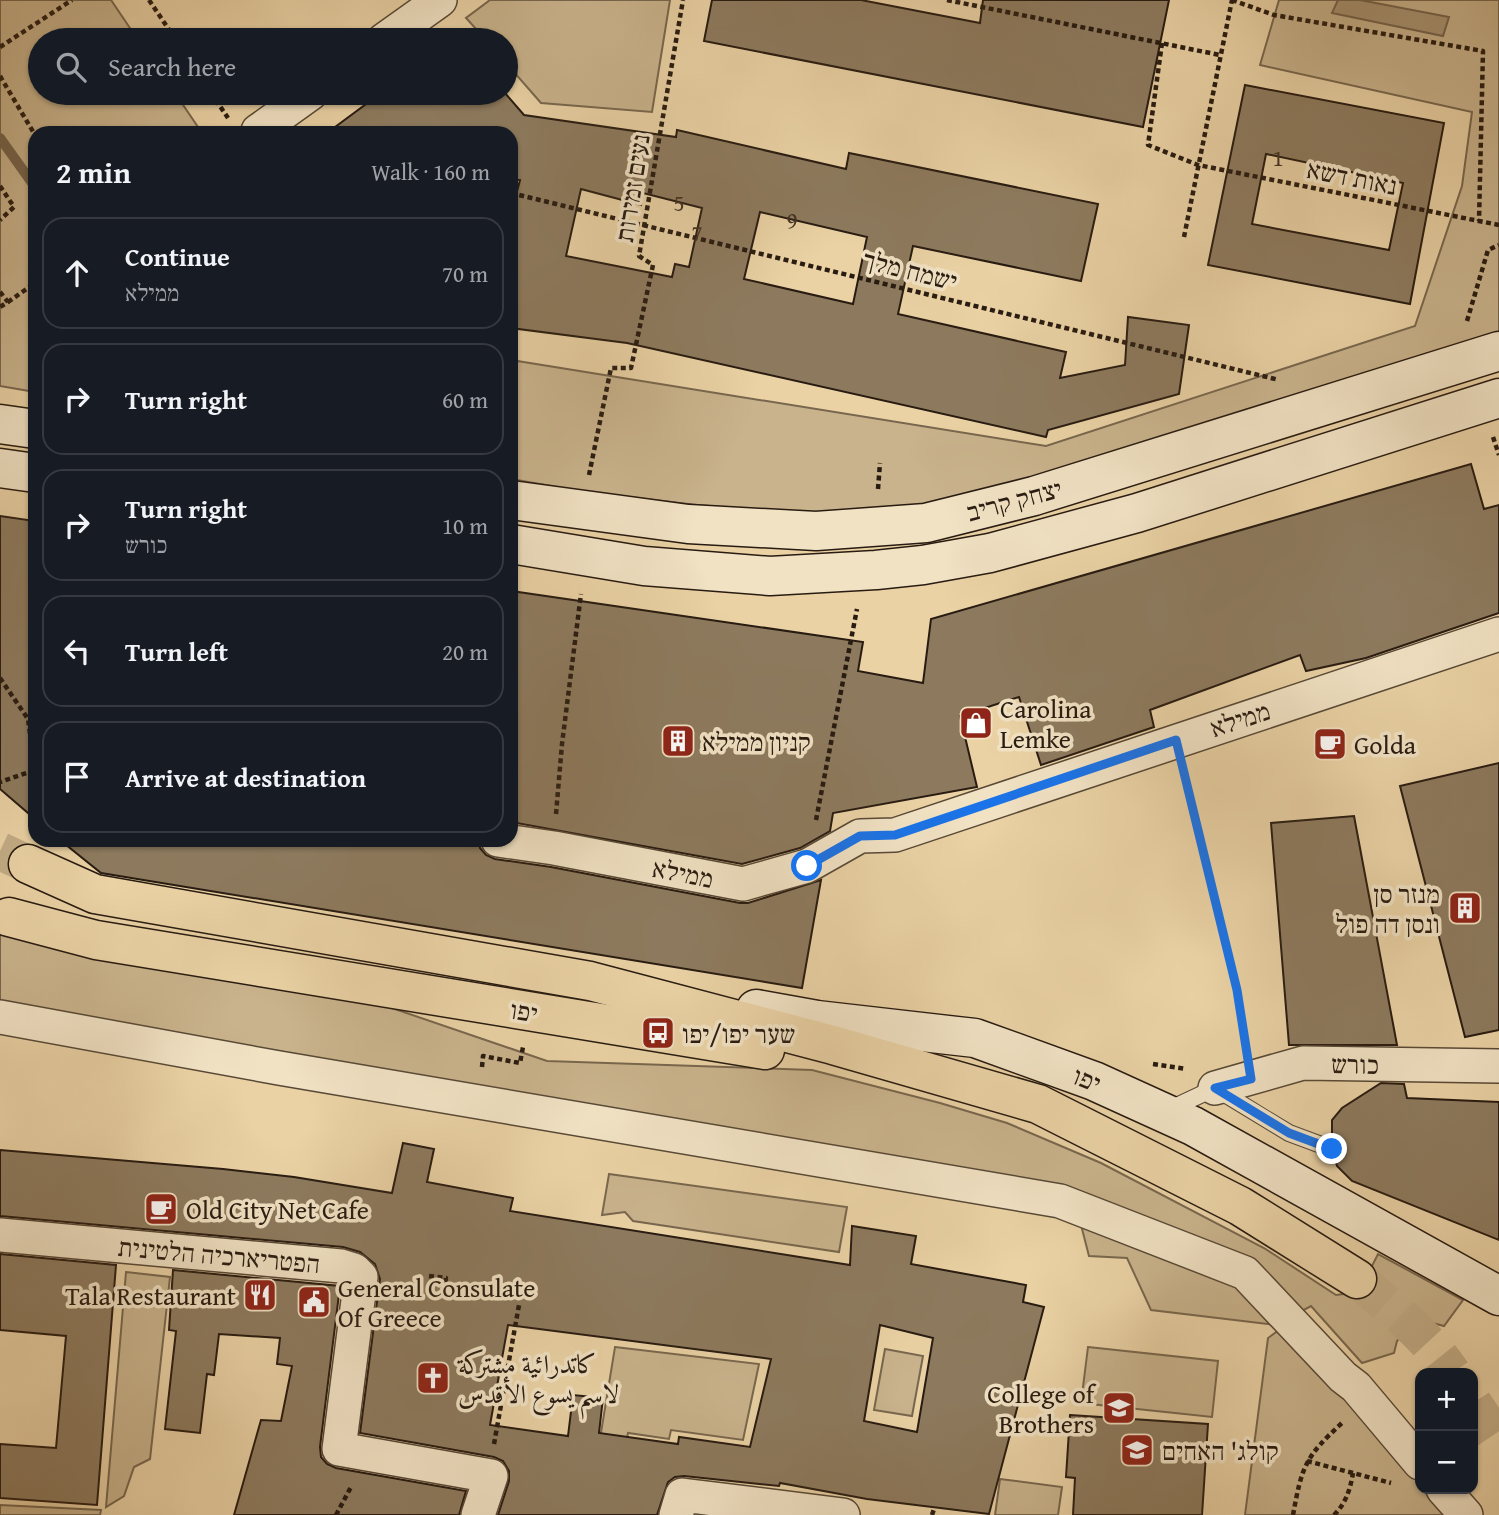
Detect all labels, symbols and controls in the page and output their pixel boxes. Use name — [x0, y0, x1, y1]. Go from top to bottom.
search box — [28, 28, 518, 105]
text: Search here — [108, 47, 236, 86]
icon: search — [52, 48, 90, 86]
street label: נעים זמירות — [604, 131, 660, 245]
house number: 1 — [1272, 141, 1284, 174]
street label: נאות דשא — [1303, 149, 1401, 205]
text: 2 min — [56, 150, 131, 194]
text: Walk · 160 m — [371, 155, 490, 188]
house number: 5 — [673, 186, 685, 219]
house number: 9 — [786, 203, 798, 236]
house number: 7 — [691, 216, 703, 249]
text: Continue — [125, 237, 230, 276]
street label: ישמח מלך — [859, 239, 961, 301]
icon: ahead — [58, 254, 96, 292]
text: 70 m — [442, 257, 488, 290]
text: ממילא — [125, 276, 179, 309]
icon: right — [58, 380, 96, 418]
text: Turn right — [125, 380, 247, 419]
text: 60 m — [442, 383, 488, 416]
street label: יצחק קריב — [962, 469, 1066, 531]
text: Turn right — [125, 489, 247, 528]
icon: right — [58, 506, 96, 544]
text: 10 m — [442, 509, 488, 542]
text: כורש — [125, 528, 167, 561]
icon: left — [58, 632, 96, 670]
text: Turn left — [125, 632, 228, 671]
text: 20 m — [442, 635, 488, 668]
place label: Carolina Lemke — [1000, 689, 1092, 758]
street label: ממילא — [1205, 691, 1275, 747]
shop icon: Carolina Lemke — [957, 704, 995, 742]
building icon: קניון ממילא — [659, 722, 697, 760]
place label: קניון ממילא — [702, 722, 811, 761]
cafe icon: Golda — [1311, 725, 1349, 763]
place label: Golda — [1354, 725, 1417, 764]
icon: arrive — [58, 758, 96, 796]
text: Arrive at destination — [125, 758, 366, 797]
street label: ממילא — [649, 848, 717, 898]
route start — [791, 850, 822, 881]
place label: מנזר סן ונסן דה פול — [1336, 874, 1440, 943]
building icon: מנזר סן ונסן דה פול — [1446, 889, 1484, 927]
street label: יפו — [507, 990, 541, 1032]
bus stop icon: שער יפו/יפו — [639, 1014, 677, 1052]
place label: שער יפו/יפו — [682, 1014, 795, 1053]
street label: כורש — [1331, 1044, 1379, 1084]
street label: יפו — [1067, 1056, 1107, 1102]
route end — [1316, 1133, 1347, 1164]
cafe icon: Old City Net Cafe — [142, 1190, 180, 1228]
place label: Old City Net Cafe — [186, 1190, 369, 1229]
street label: הפטריארכיה הלטינית — [116, 1227, 322, 1283]
place label: General Consulate Of Greece — [338, 1268, 535, 1337]
place label: Tala Restaurant — [65, 1276, 236, 1315]
restaurant icon: Tala Restaurant — [241, 1276, 279, 1314]
public building icon: General Consulate Of Greece — [295, 1283, 333, 1321]
place label: كاتدرائية مشتركة لاسم يسوع الأقدس — [456, 1344, 619, 1420]
church icon: كاتدرائية مشتركة لاسم يسوع الأقدس — [414, 1359, 452, 1397]
map controls — [1415, 1368, 1478, 1494]
button: + — [1415, 1368, 1478, 1431]
place label: College of Brothers — [987, 1374, 1097, 1443]
school or university icon: College of Brothers — [1100, 1389, 1138, 1427]
school or university icon: קולג' האחים — [1118, 1431, 1156, 1469]
place label: קולג' האחים — [1162, 1431, 1279, 1470]
button: − — [1415, 1431, 1478, 1494]

